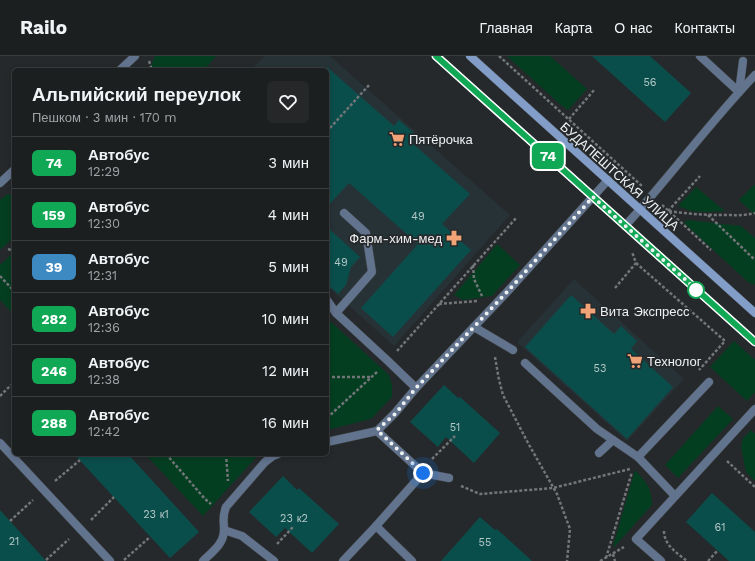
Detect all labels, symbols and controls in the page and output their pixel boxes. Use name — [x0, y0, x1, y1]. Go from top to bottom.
text: Railo — [20, 16, 67, 39]
text: Главная — [480, 20, 533, 36]
text: Карта — [555, 20, 592, 36]
text: О нас — [614, 20, 653, 36]
text: Контакты — [675, 20, 735, 36]
house number: 56 — [643, 76, 657, 89]
button: heart — [267, 81, 309, 123]
text: Альпийский переулок — [32, 83, 241, 106]
text: Пешком · 3 мин · 170 m — [32, 110, 177, 125]
street label: БУДАПЕШТСКАЯ УЛИЦА — [557, 119, 682, 234]
supermarket icon: Пятёрочка — [388, 130, 406, 148]
place label: Пятёрочка — [409, 132, 473, 147]
line badge: 74 — [530, 143, 566, 169]
text: Автобус — [88, 146, 150, 164]
text: 74 — [540, 148, 556, 164]
text: 3 мин — [268, 154, 309, 172]
text: 74 — [46, 155, 62, 171]
text: 12:29 — [88, 164, 120, 179]
text: Автобус — [88, 198, 150, 216]
text: 4 мин — [268, 206, 309, 224]
text: 159 — [43, 207, 65, 223]
house number: 49 — [411, 210, 425, 223]
text: 12:30 — [88, 216, 120, 231]
pharmacy icon: Фарм-хим-мед — [445, 229, 463, 247]
place label: Фарм-хим-мед — [349, 231, 442, 246]
text: Автобус — [88, 250, 150, 268]
house number: 49 — [334, 256, 348, 269]
text: 5 мин — [268, 258, 309, 276]
text: 39 — [46, 259, 62, 275]
text: 12:31 — [88, 268, 117, 283]
unlabelled marker — [687, 281, 705, 299]
text: Автобус — [88, 302, 150, 320]
pharmacy icon: Вита Экспресс — [579, 302, 597, 320]
place label: Вита Экспресс — [600, 304, 690, 319]
text: 10 мин — [262, 310, 309, 328]
text: 282 — [41, 311, 67, 327]
text: 12:36 — [88, 320, 120, 335]
supermarket icon: Технолог — [626, 352, 644, 370]
text: Автобус — [88, 354, 150, 372]
place label: Технолог — [647, 354, 702, 369]
text: 12 мин — [262, 362, 309, 380]
house number: 53 — [594, 362, 606, 375]
text: 246 — [41, 363, 67, 379]
text: 12:38 — [88, 372, 120, 387]
text: Автобус — [88, 406, 150, 424]
text: 16 мин — [262, 414, 309, 432]
text: 288 — [41, 415, 67, 431]
house number: 51 — [450, 421, 460, 434]
text: 12:42 — [88, 424, 120, 439]
your location — [413, 463, 433, 483]
house number: 23 к1 — [143, 508, 169, 521]
house number: 23 к2 — [280, 512, 308, 525]
house number: 61 — [715, 521, 725, 534]
house number: 21 — [9, 535, 19, 548]
house number: 55 — [479, 536, 491, 549]

